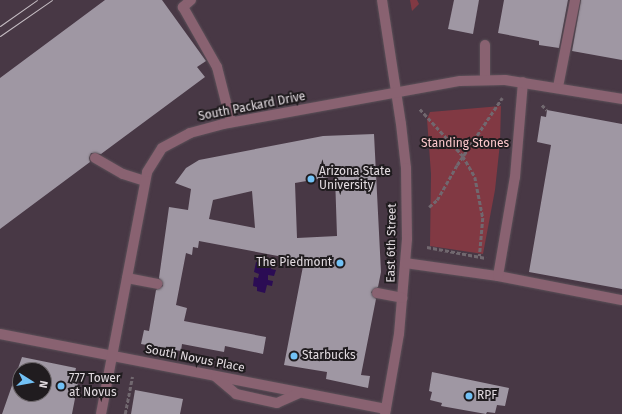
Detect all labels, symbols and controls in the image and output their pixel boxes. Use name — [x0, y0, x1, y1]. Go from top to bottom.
street label: South Packard Drive — [197, 90, 307, 124]
park label: Standing Stones — [421, 137, 509, 151]
place label: Arizona State University — [319, 165, 391, 193]
marker: Arizona State University — [306, 174, 316, 184]
street label: East 6th Street — [384, 203, 400, 283]
place label: The Piedmont — [256, 256, 332, 270]
marker: The Piedmont — [335, 258, 345, 268]
street label: South Novus Place — [144, 342, 246, 376]
place label: Starbucks — [302, 349, 355, 363]
marker: Starbucks — [289, 351, 299, 361]
north arrow — [12, 362, 52, 402]
place label: 777 Tower at Novus — [69, 372, 120, 400]
text: N — [36, 379, 50, 389]
marker: 777 Tower at Novus — [56, 381, 66, 391]
place label: RPF — [477, 389, 497, 403]
marker: RPF — [464, 391, 474, 401]

